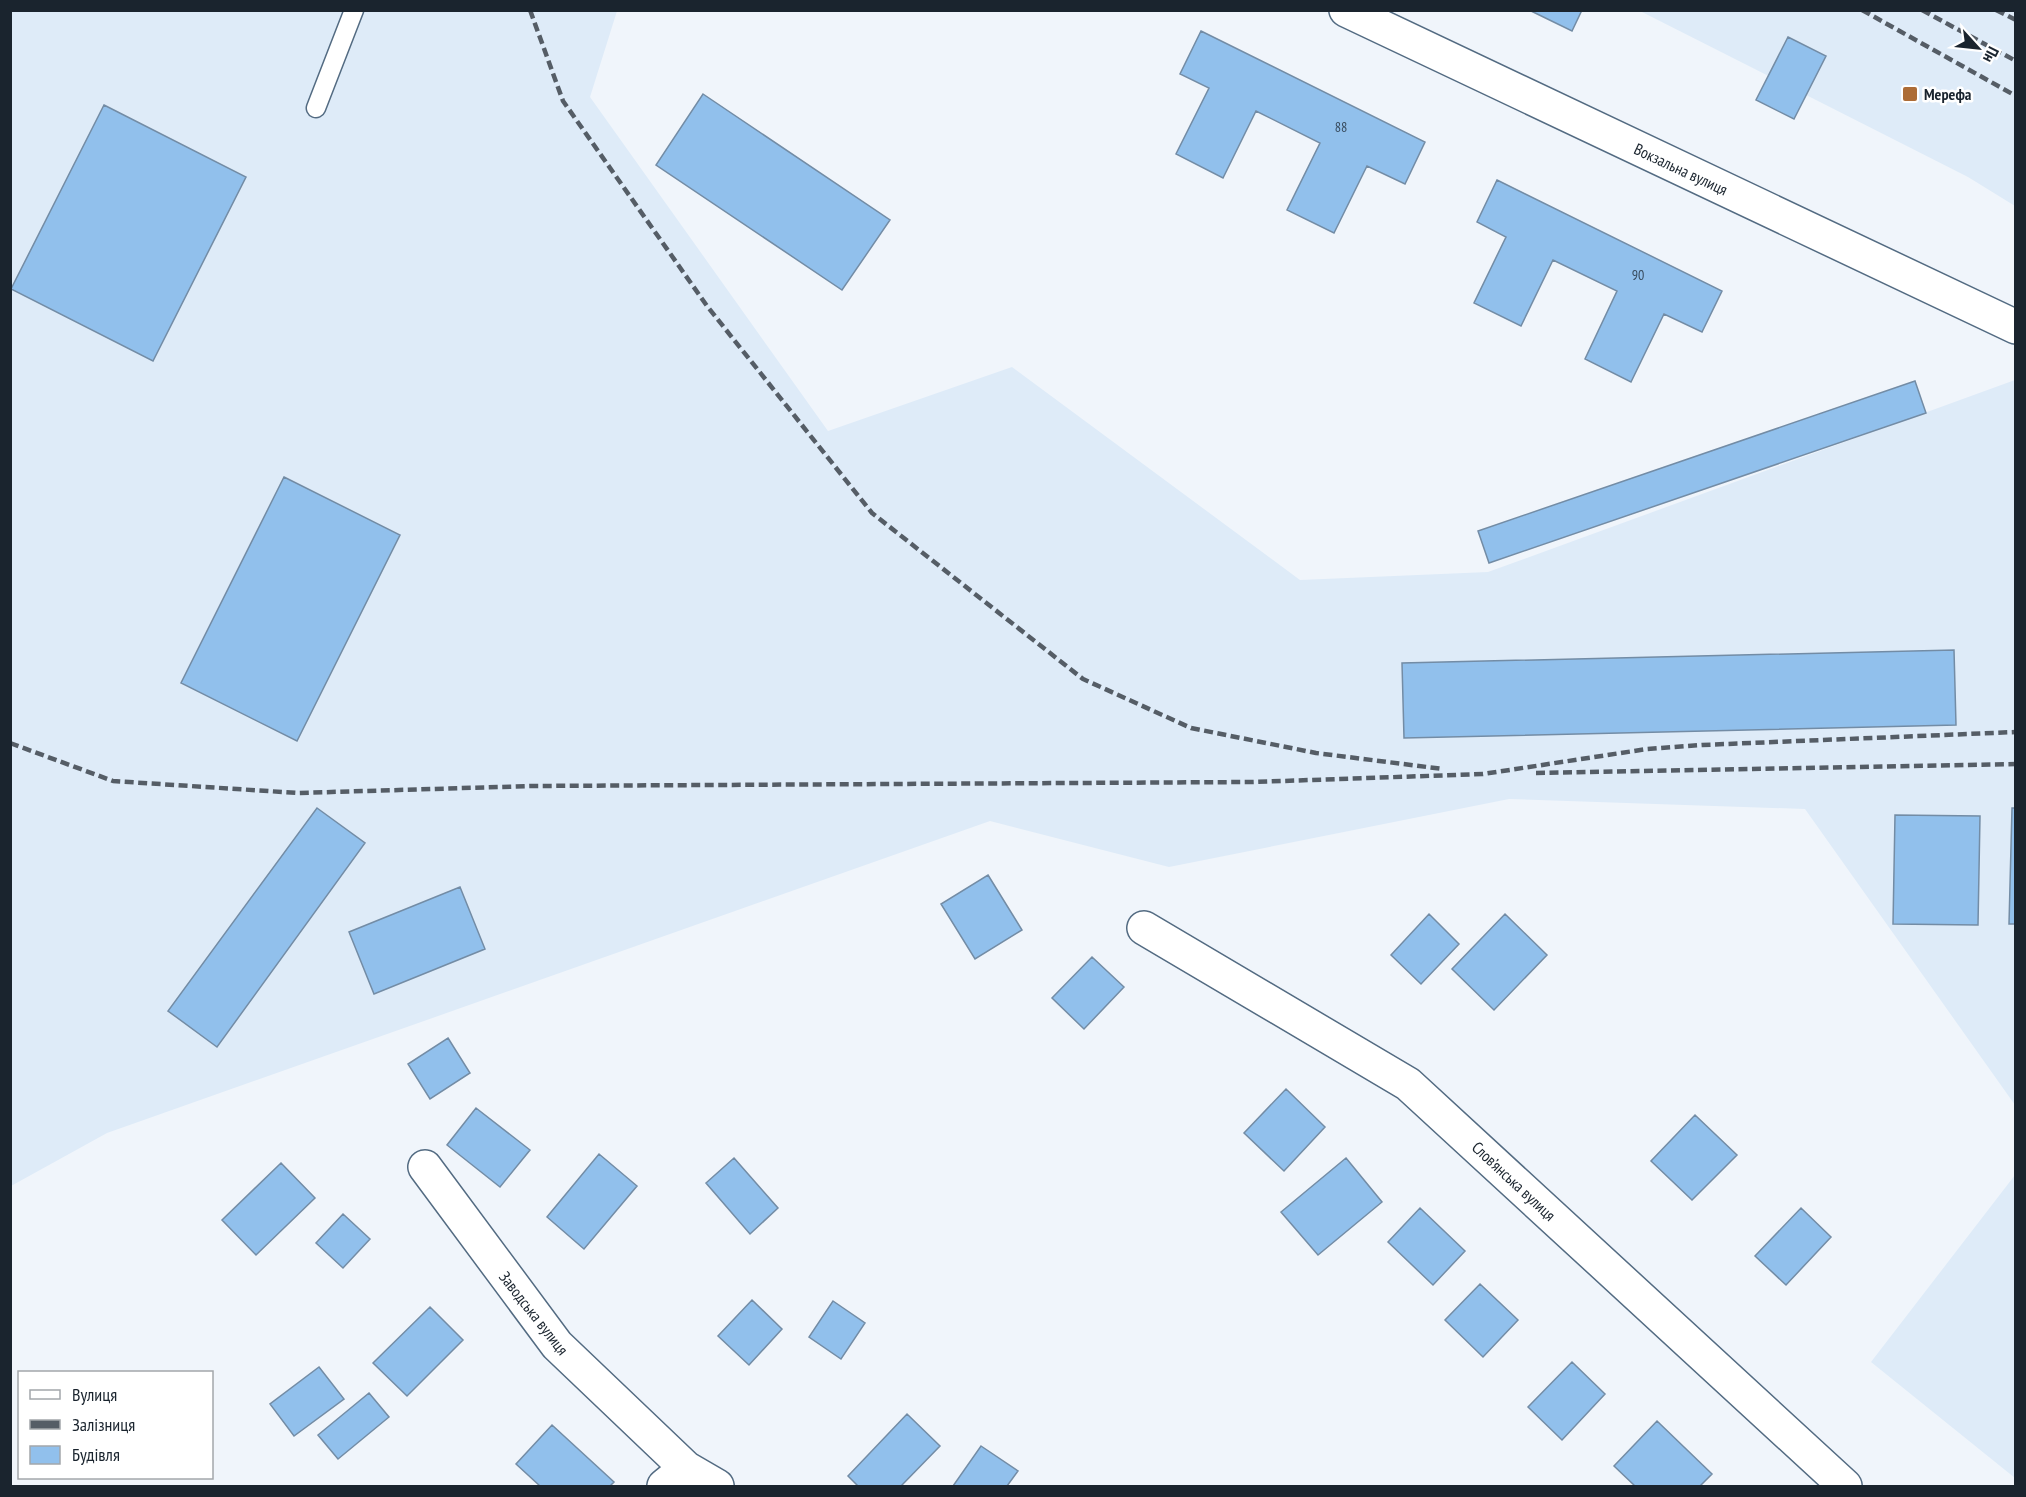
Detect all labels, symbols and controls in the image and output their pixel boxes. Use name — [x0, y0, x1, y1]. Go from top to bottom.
north arrow — [1948, 18, 2008, 78]
text: Пн — [1979, 43, 2004, 66]
place label: Мерефа — [1924, 84, 1972, 104]
marker: Мерефа — [1901, 85, 1919, 103]
house number: 88 — [1335, 118, 1347, 136]
street label: Вокзальна вулиця — [1631, 139, 1731, 199]
house number: 90 — [1632, 266, 1644, 284]
street label: Слов’янська вулиця — [1468, 1137, 1560, 1225]
street label: Заводська вулиця — [495, 1267, 573, 1359]
legend — [18, 1371, 213, 1479]
text: Вулиця — [72, 1383, 117, 1406]
text: Залізниця — [72, 1413, 135, 1436]
text: Будівля — [72, 1443, 120, 1466]

